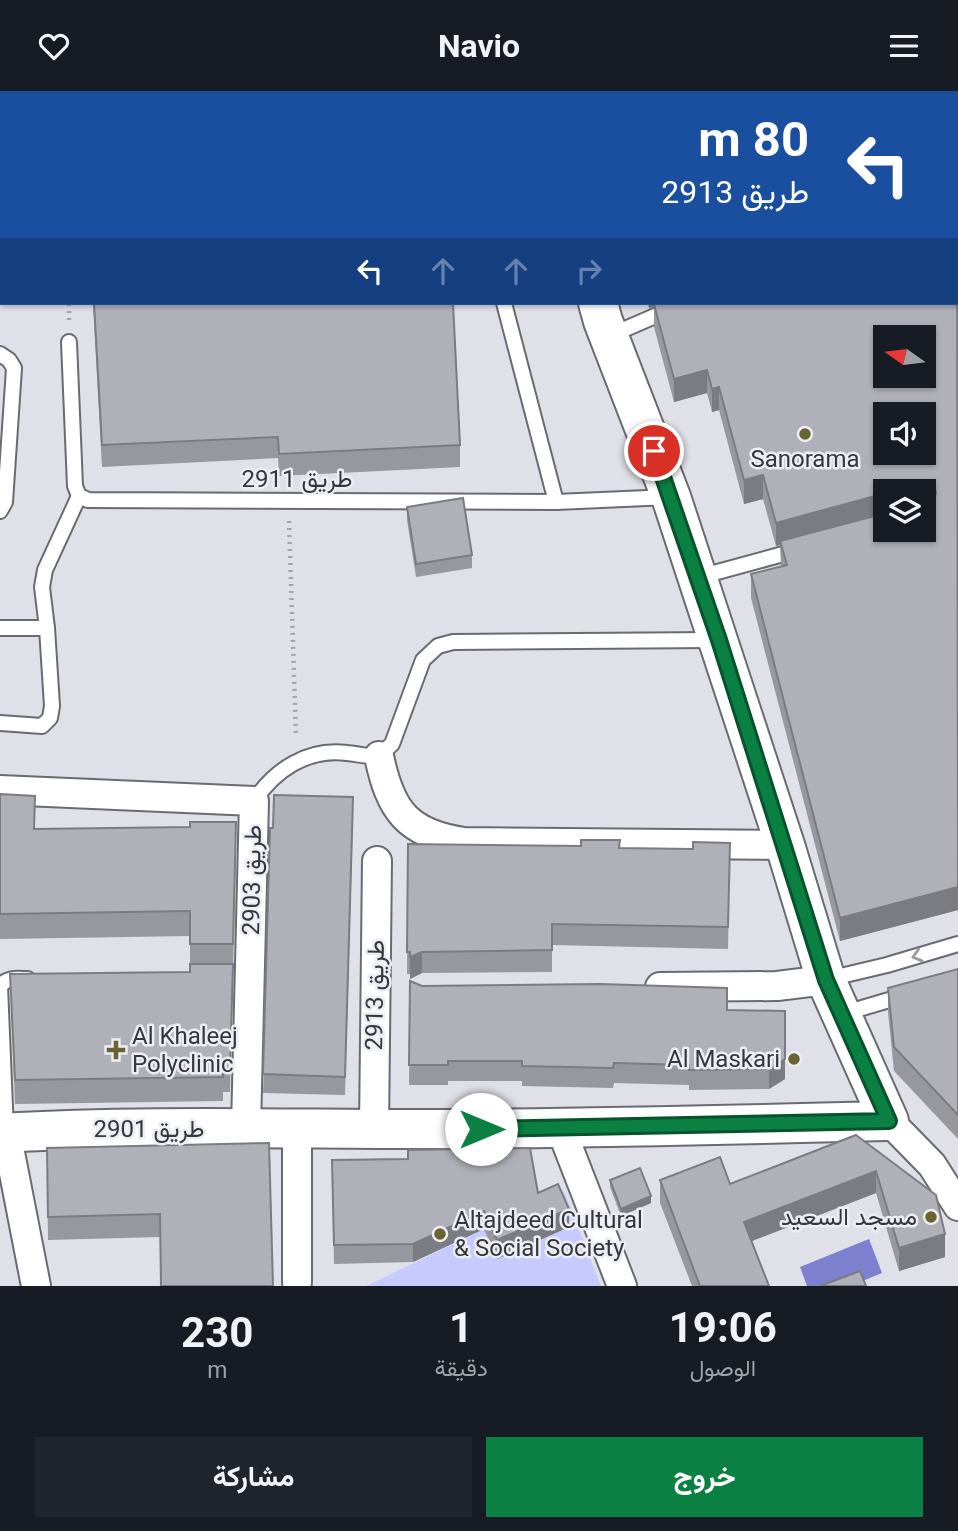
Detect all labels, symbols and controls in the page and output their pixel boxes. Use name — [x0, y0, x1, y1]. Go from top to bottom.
icon: heart — [35, 27, 73, 65]
text: Navio — [438, 27, 520, 65]
icon: menu — [885, 27, 923, 65]
text: 80 m — [698, 111, 809, 168]
icon: left — [833, 119, 924, 210]
text: طريق 2913 — [661, 173, 809, 211]
icon: left — [351, 252, 389, 290]
icon: ahead — [424, 252, 462, 290]
icon: ahead — [497, 252, 535, 290]
icon: right — [570, 252, 608, 290]
north arrow — [873, 325, 936, 389]
map controls — [873, 325, 936, 542]
button: sound — [873, 402, 936, 465]
pin — [624, 421, 684, 481]
marker: Sanorama — [797, 426, 813, 442]
icon: arrive — [635, 432, 673, 470]
place label: Sanorama — [750, 445, 860, 473]
street label: طريق 2911 — [242, 465, 352, 494]
button: layers — [873, 479, 936, 542]
street label: طريق 2903 — [237, 824, 268, 936]
street label: طريق 2913 — [360, 939, 391, 1051]
one-way arrow — [911, 948, 923, 963]
place label: Al Khaleej Polyclinic — [132, 1022, 238, 1078]
marker: Al Khaleej Polyclinic — [106, 1040, 126, 1060]
place label: Al Maskari — [667, 1045, 780, 1073]
marker: Al Maskari — [786, 1051, 802, 1067]
position arrow — [444, 1092, 518, 1166]
street label: طريق 2901 — [94, 1115, 204, 1144]
place label: مسجد السعيد — [781, 1203, 917, 1231]
place label: Altajdeed Cultural & Social Society — [454, 1206, 643, 1262]
marker: مسجد السعيد — [923, 1209, 939, 1225]
marker: Altajdeed Cultural & Social Society — [432, 1226, 448, 1242]
text: 1 — [449, 1303, 473, 1352]
text: 19:06 — [669, 1303, 777, 1352]
text: 230 — [181, 1308, 253, 1357]
text: دقيقة — [434, 1355, 488, 1382]
text: الوصول — [690, 1355, 756, 1382]
text: m — [207, 1357, 227, 1384]
button: مشاركة — [35, 1437, 472, 1517]
button: خروج — [486, 1437, 923, 1517]

